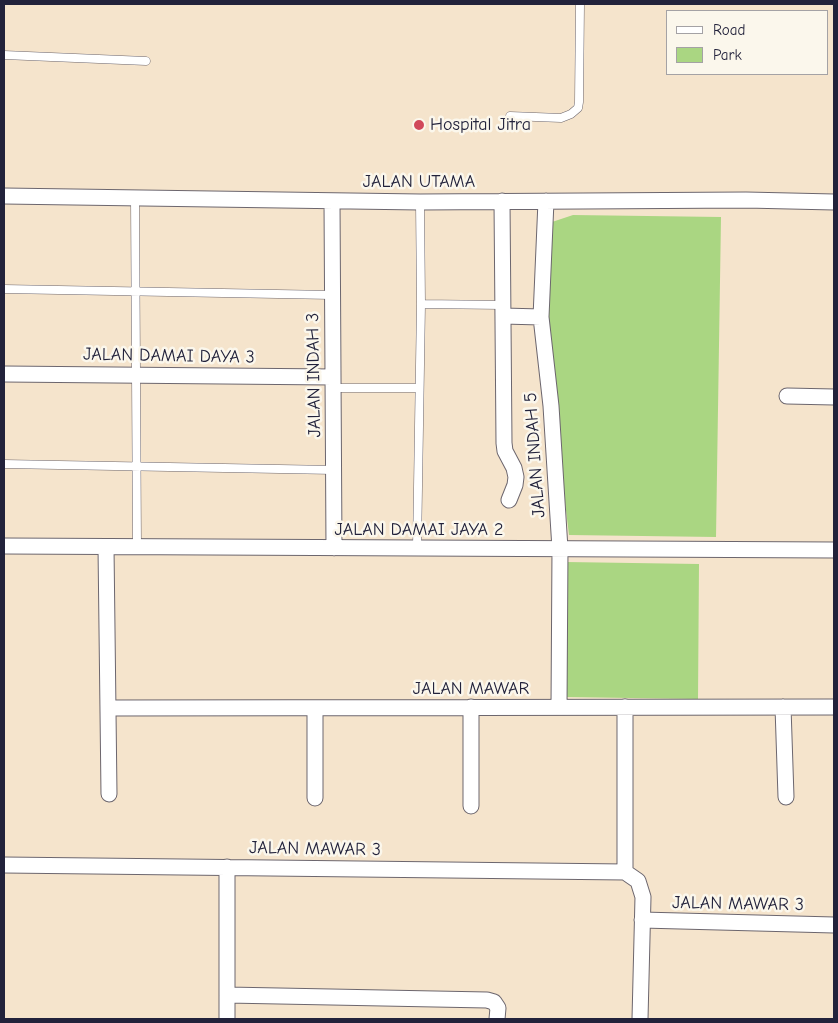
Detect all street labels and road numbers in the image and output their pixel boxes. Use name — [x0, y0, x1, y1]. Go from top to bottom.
street label: JALAN UTAMA — [363, 171, 475, 193]
street label: JALAN INDAH 3 — [302, 312, 326, 438]
street label: JALAN DAMAI DAYA 3 — [83, 344, 255, 368]
street label: JALAN INDAH 5 — [520, 392, 550, 518]
street label: JALAN DAMAI JAYA 2 — [335, 519, 503, 541]
street label: JALAN MAWAR — [413, 678, 529, 700]
street label: JALAN MAWAR 3 — [249, 837, 381, 861]
street label: JALAN MAWAR 3 — [672, 892, 804, 916]

